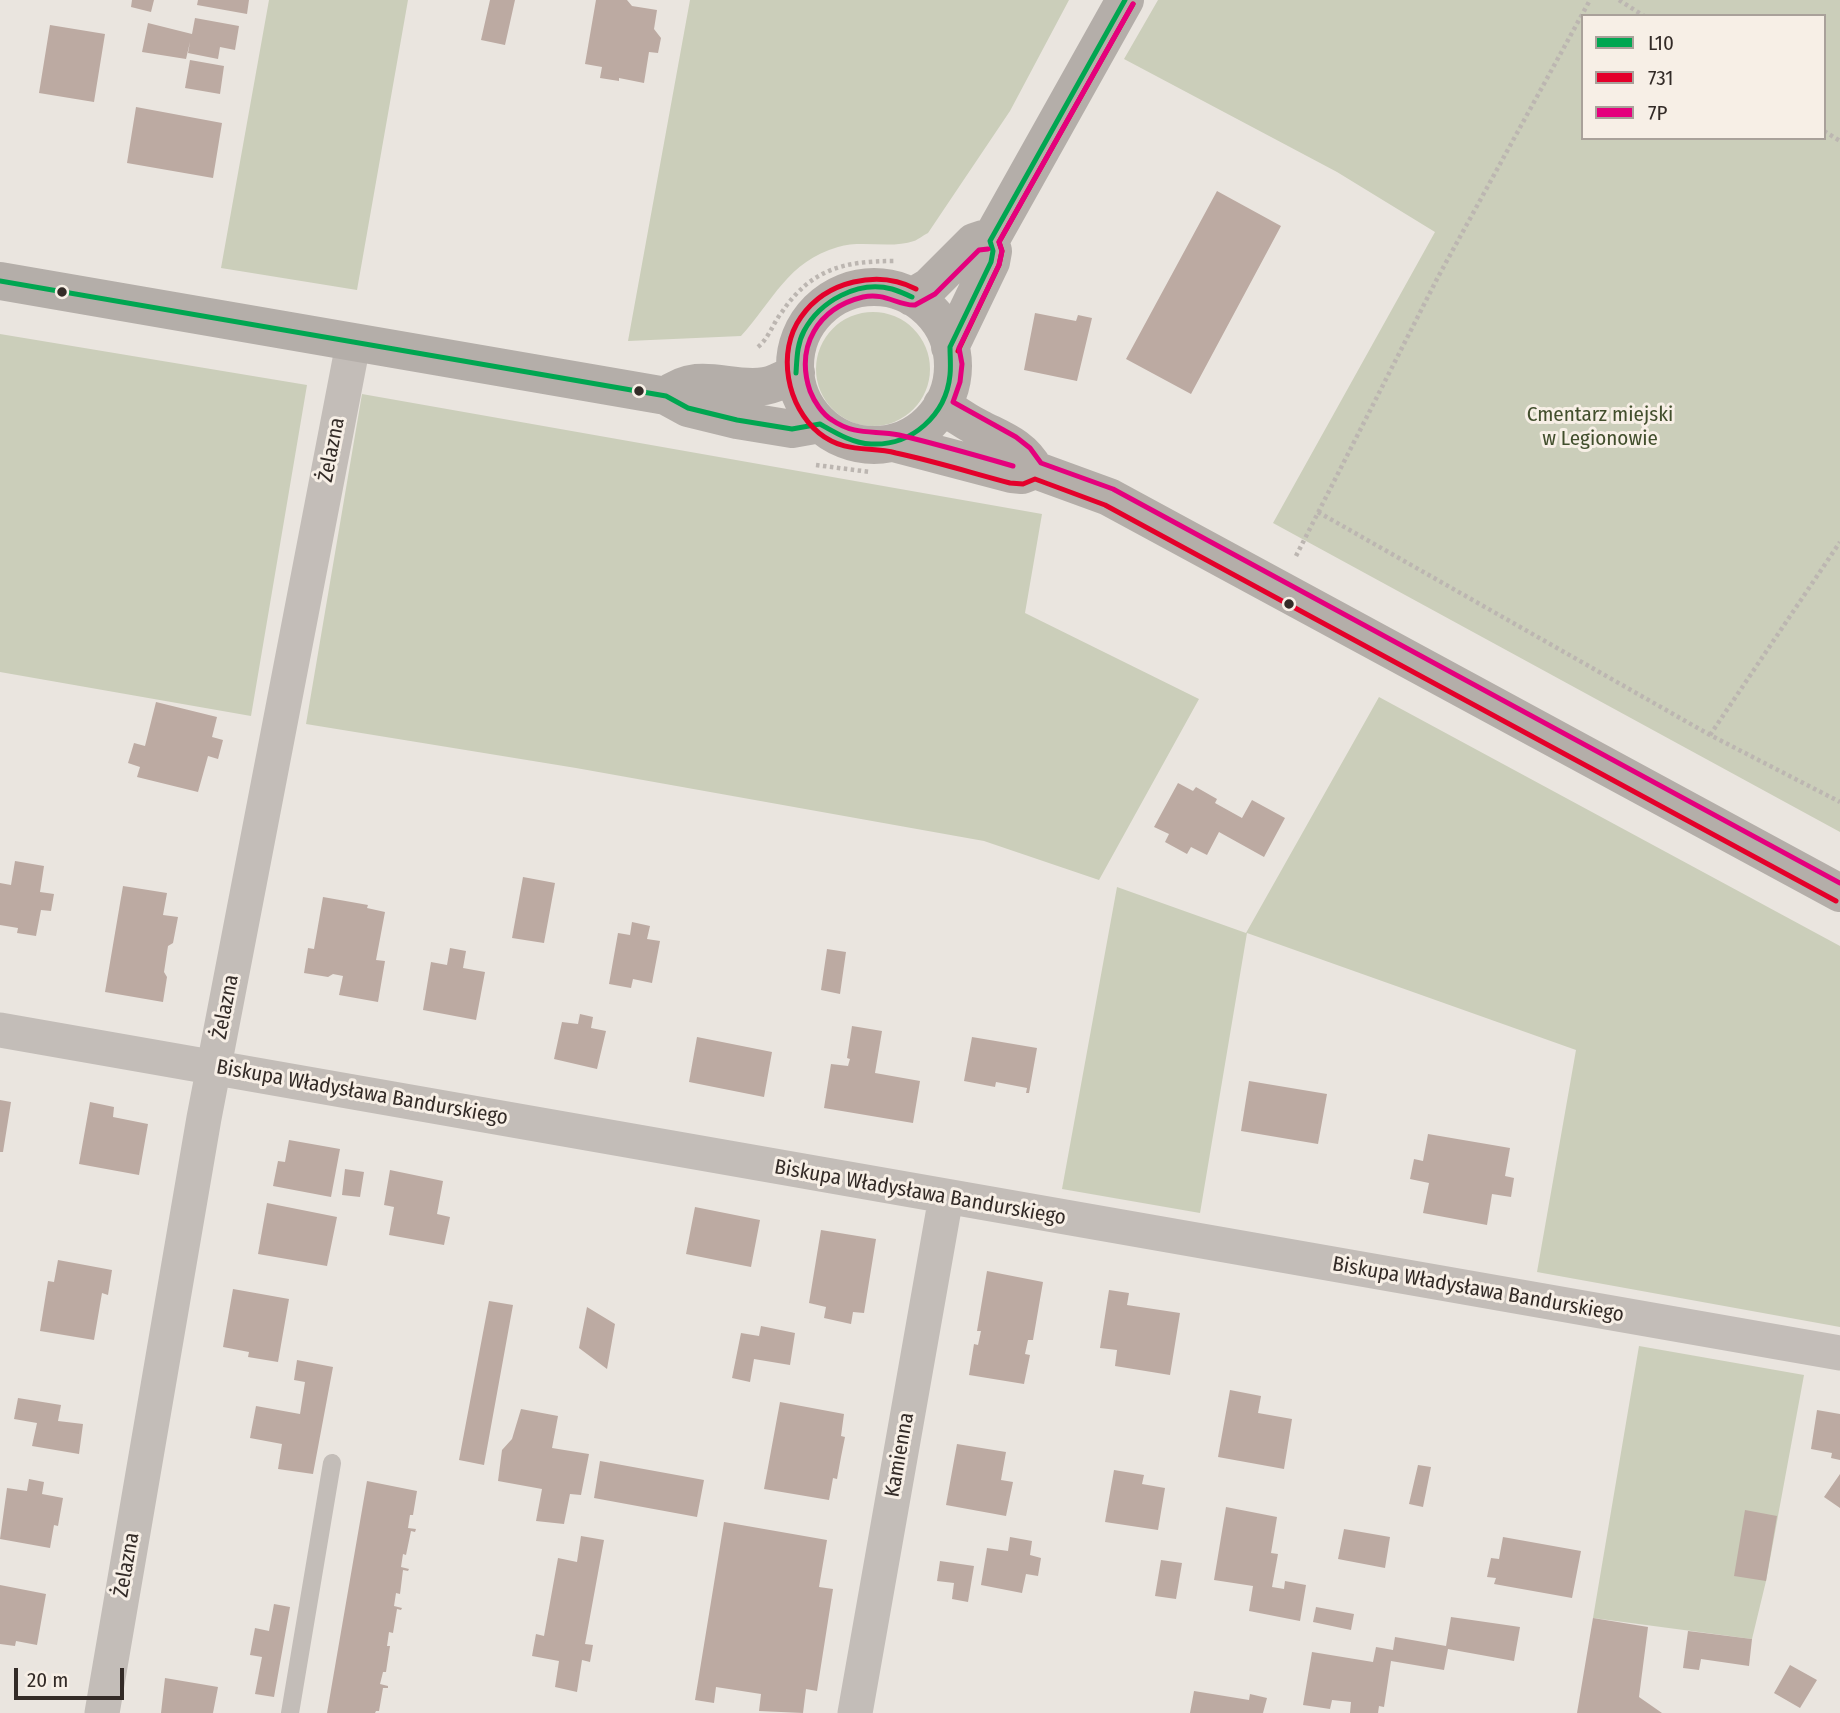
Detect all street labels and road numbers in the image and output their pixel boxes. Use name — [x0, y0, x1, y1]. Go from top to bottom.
street label: Żelazna — [313, 416, 351, 484]
street label: Żelazna — [207, 973, 245, 1041]
street label: Biskupa Władysława Bandurskiego — [214, 1055, 510, 1131]
street label: Biskupa Władysława Bandurskiego — [772, 1155, 1068, 1231]
street label: Biskupa Władysława Bandurskiego — [1330, 1252, 1626, 1328]
street label: Kamienna — [880, 1411, 920, 1499]
street label: Żelazna — [109, 1531, 145, 1599]

